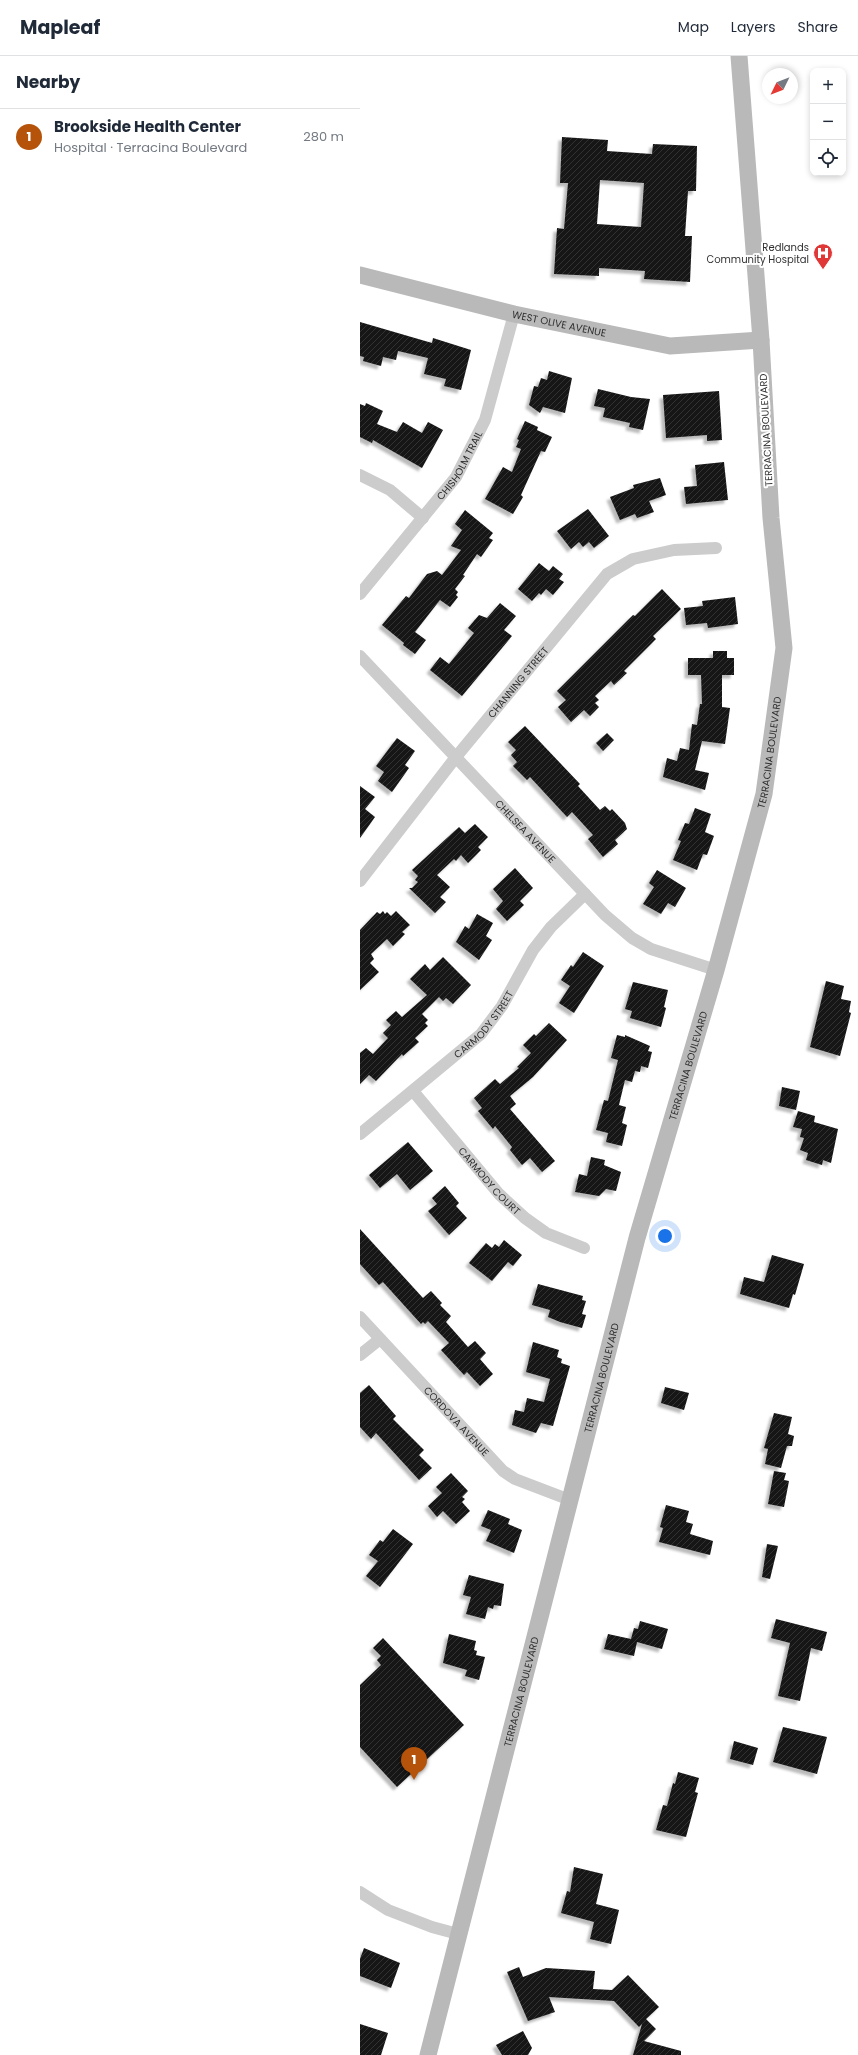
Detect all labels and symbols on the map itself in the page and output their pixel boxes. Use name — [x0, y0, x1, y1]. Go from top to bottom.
north arrow — [762, 68, 798, 104]
place label: Redlands Community Hospital — [706, 240, 809, 267]
hospital icon: Redlands Community Hospital — [812, 242, 834, 270]
street label: WEST OLIVE AVENUE — [511, 306, 608, 340]
street label: TERRACINA BOULEVARD — [756, 373, 776, 487]
street label: CHISHOLM TRAIL — [433, 428, 486, 503]
street label: CHANNING STREET — [484, 643, 552, 721]
street label: TERRACINA BOULEVARD — [753, 695, 785, 810]
street label: CHELSEA AVENUE — [492, 796, 559, 866]
street label: CARMODY STREET — [450, 987, 517, 1061]
street label: TERRACINA BOULEVARD — [665, 1009, 711, 1122]
street label: CARMODY COURT — [455, 1144, 524, 1218]
your location — [655, 1226, 675, 1246]
street label: TERRACINA BOULEVARD — [580, 1321, 623, 1434]
street label: CORDOVA AVENUE — [420, 1383, 493, 1459]
street label: TERRACINA BOULEVARD — [500, 1635, 542, 1748]
pin: 1 — [401, 1747, 427, 1780]

